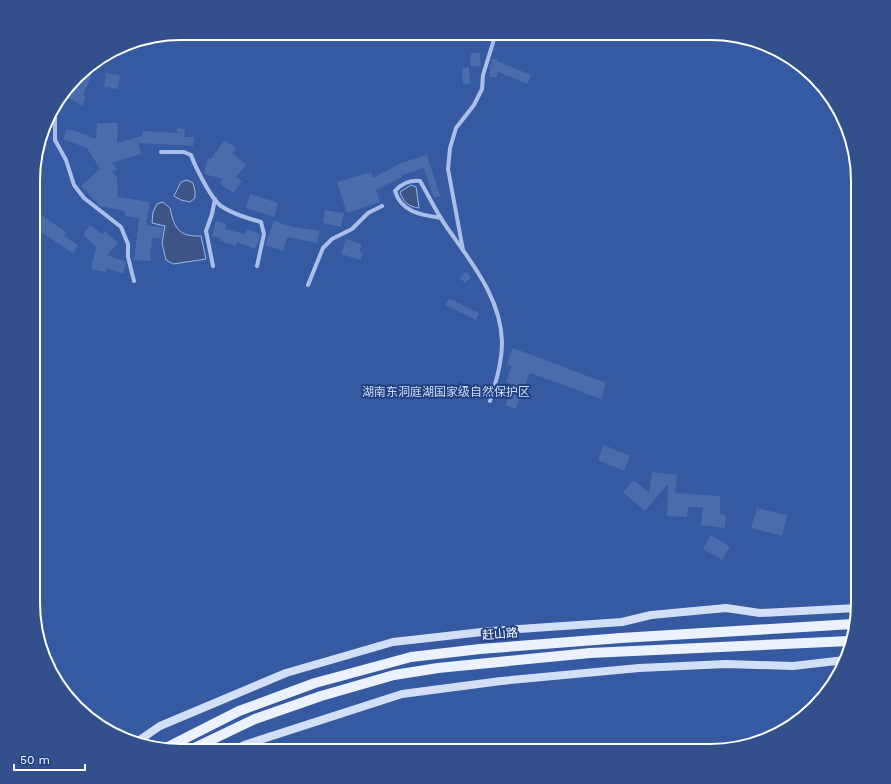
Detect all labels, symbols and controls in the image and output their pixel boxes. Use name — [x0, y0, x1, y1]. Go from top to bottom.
park label: 湖南东洞庭湖国家级自然保护区 — [362, 385, 530, 399]
street label: 赶山路 — [481, 625, 519, 643]
scale bar — [14, 746, 85, 772]
text: 50 m — [20, 753, 50, 767]

